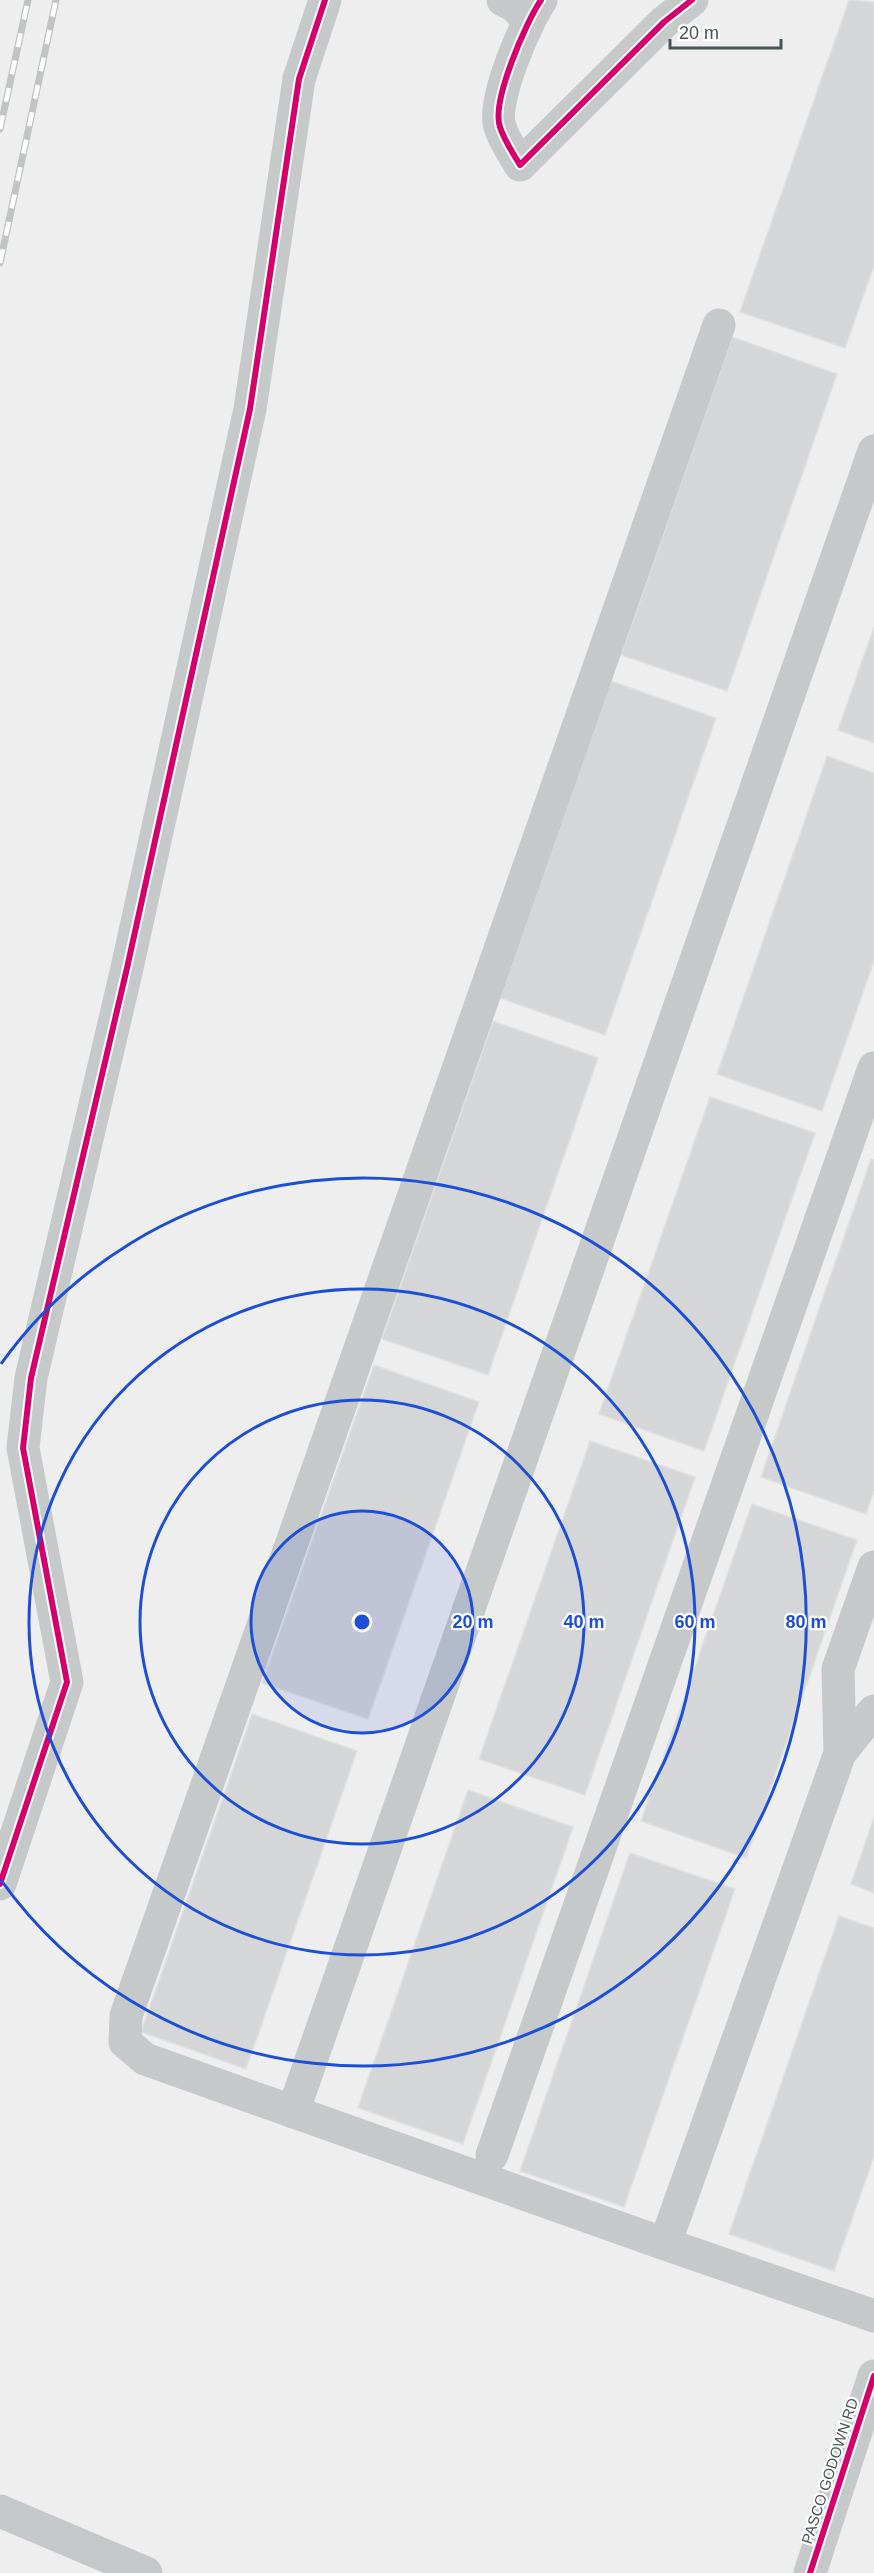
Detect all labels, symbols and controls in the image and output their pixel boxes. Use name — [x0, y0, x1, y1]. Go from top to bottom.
scale bar — [670, 12, 781, 50]
text: 20 m — [679, 23, 719, 43]
centre of rings — [352, 1612, 372, 1632]
text: 20 m — [452, 1612, 494, 1632]
text: 40 m — [563, 1612, 605, 1632]
text: 60 m — [674, 1612, 716, 1632]
text: 80 m — [785, 1612, 827, 1632]
street label: PASCO GODOWN RD — [798, 2396, 861, 2546]

